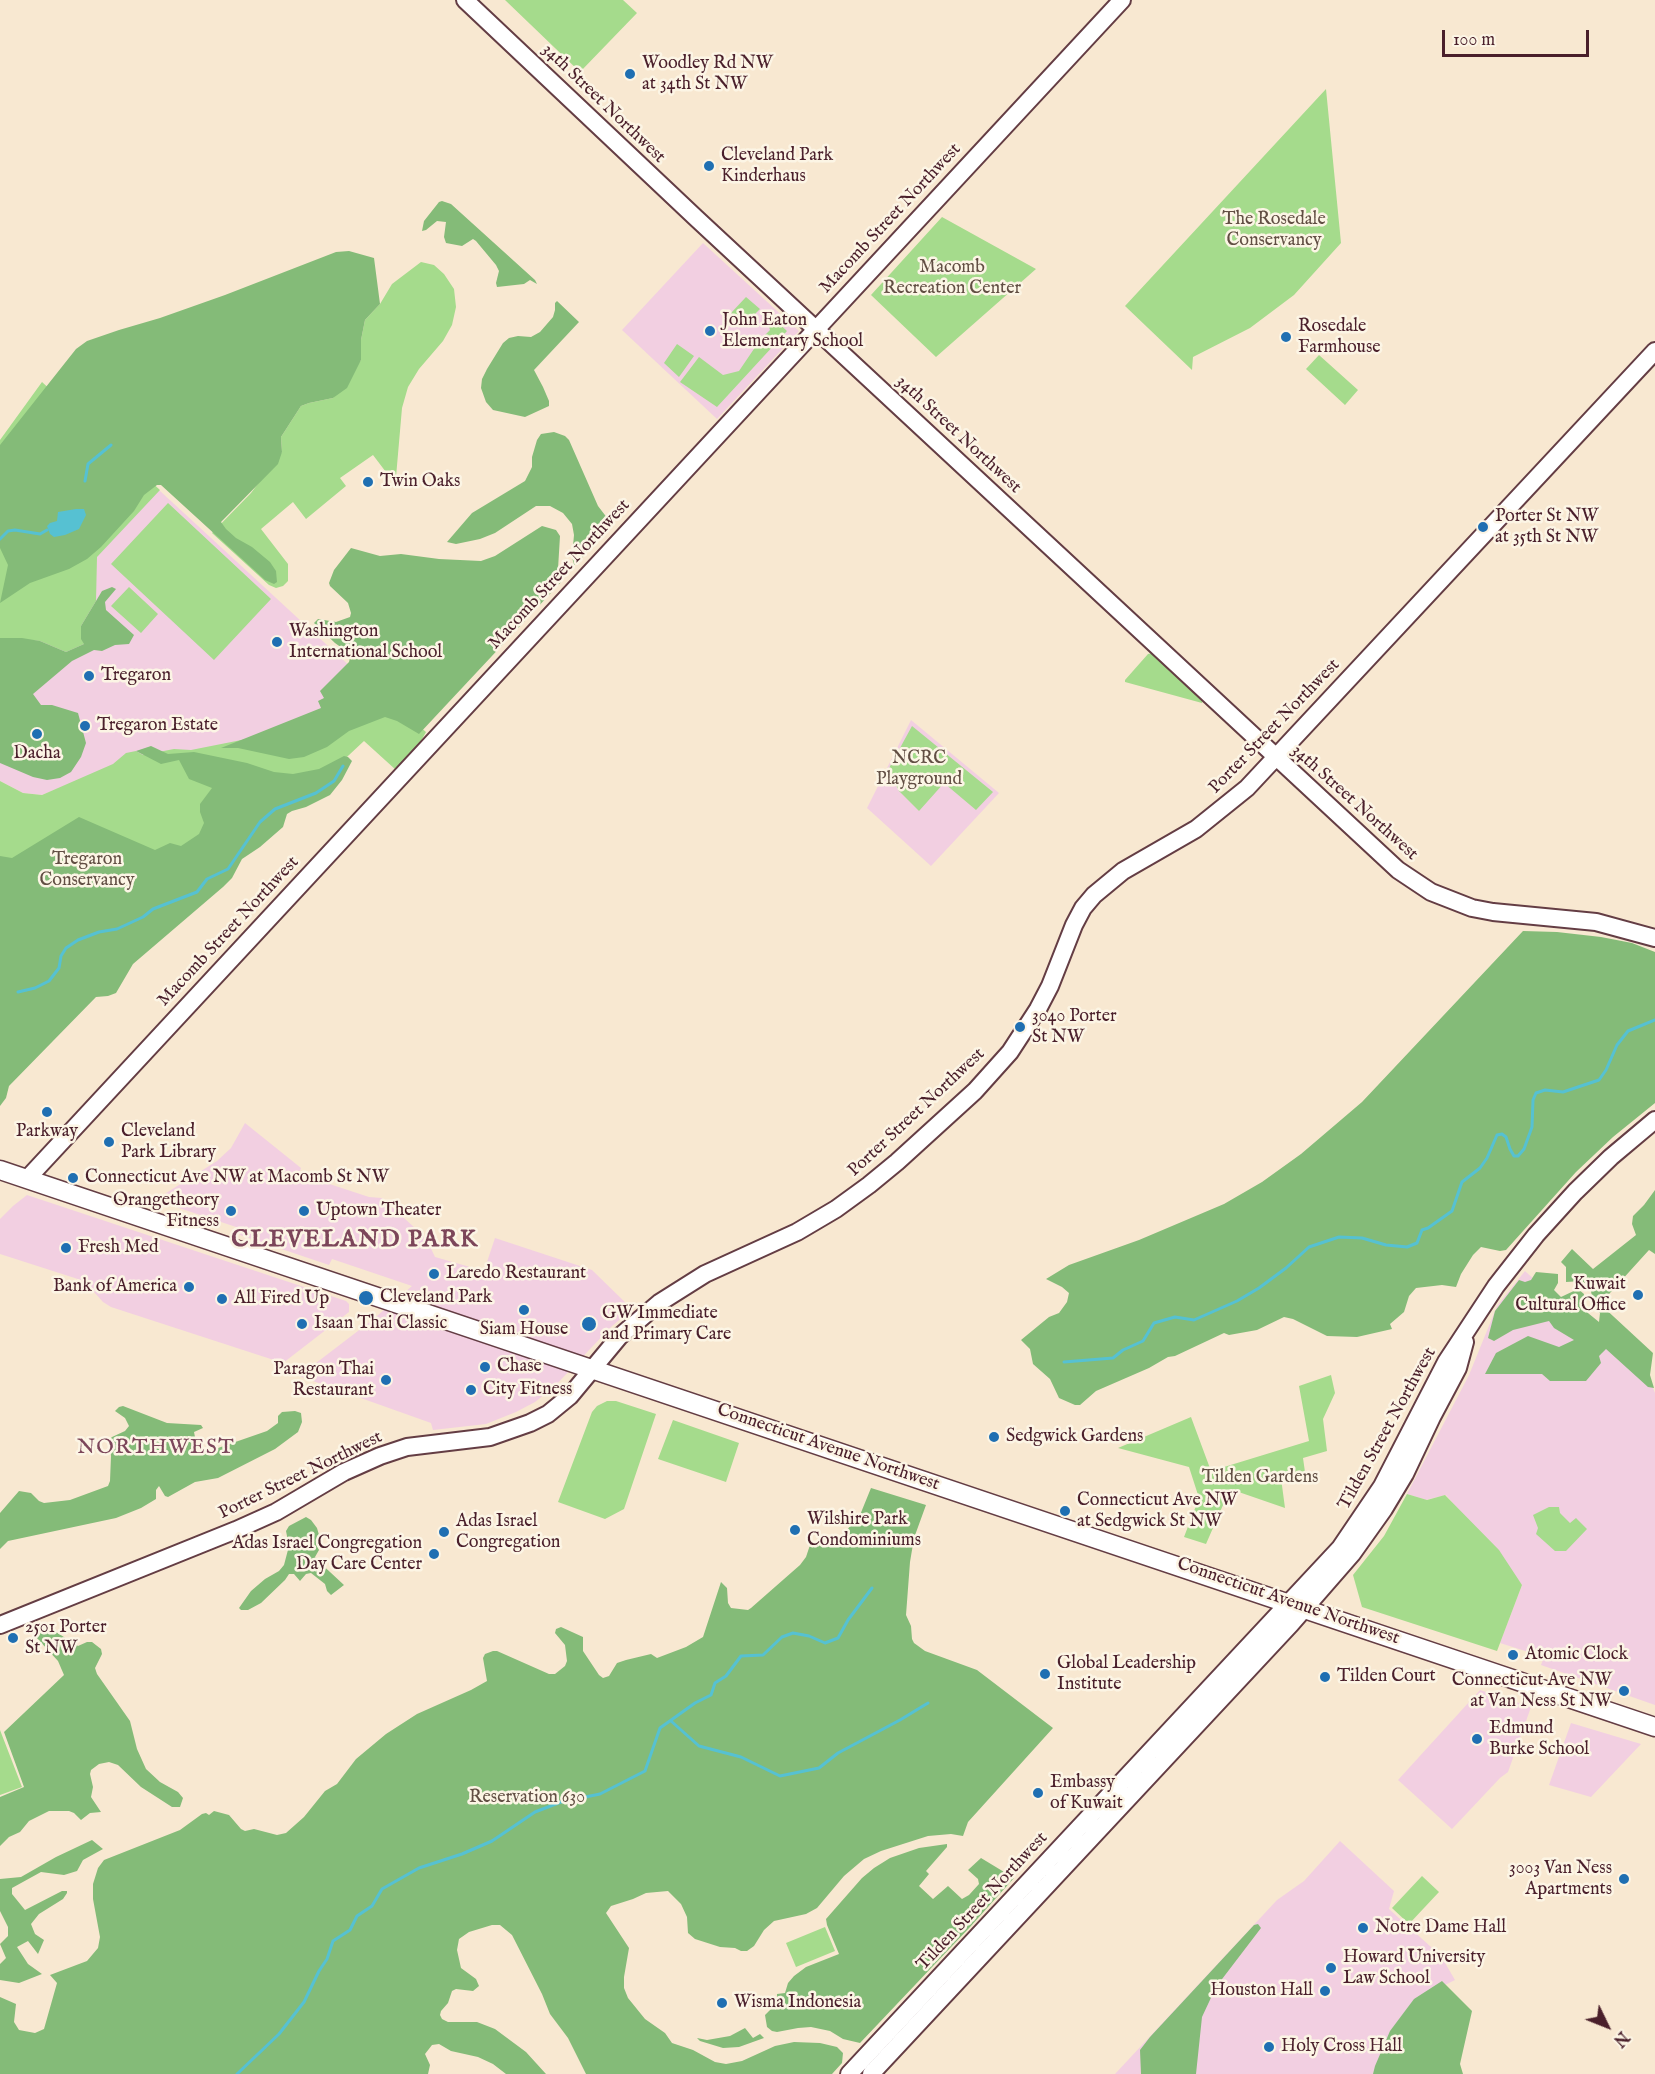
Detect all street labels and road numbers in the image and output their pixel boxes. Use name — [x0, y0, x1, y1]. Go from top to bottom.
street label: 34th Street Northwest — [537, 40, 669, 168]
street label: Macomb Street Northwest — [816, 139, 966, 299]
street label: 34th Street Northwest — [891, 371, 1025, 499]
street label: Macomb Street Northwest — [485, 495, 635, 655]
street label: Porter Street Northwest — [1205, 655, 1345, 799]
street label: 34th Street Northwest — [1286, 740, 1422, 866]
street label: Macomb Street Northwest — [154, 852, 304, 1012]
street label: Porter Street Northwest — [844, 1044, 990, 1182]
street label: Tilden Street Northwest — [1334, 1344, 1442, 1514]
street label: Connecticut Avenue Northwest — [714, 1400, 942, 1496]
street label: Porter Street Northwest — [216, 1427, 386, 1525]
street label: Connecticut Avenue Northwest — [1174, 1554, 1402, 1650]
street label: Tilden Street Northwest — [913, 1828, 1053, 1976]

